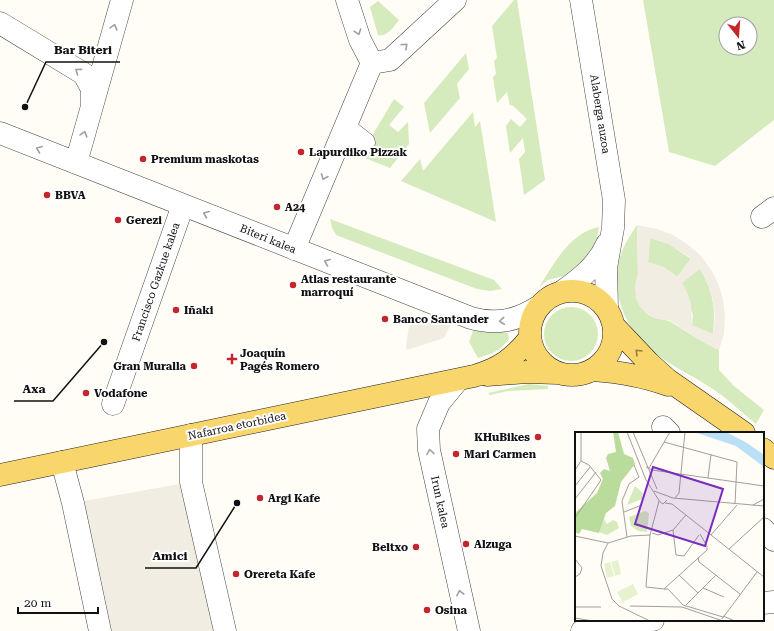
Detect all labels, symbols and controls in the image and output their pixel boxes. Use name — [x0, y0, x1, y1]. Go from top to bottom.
north arrow — [718, 16, 758, 56]
one-way arrow — [109, 24, 118, 31]
one-way arrow — [353, 29, 361, 36]
callout: Bar Biteri — [46, 38, 120, 62]
text: N — [734, 38, 747, 53]
text: Bar Biteri — [54, 43, 112, 57]
one-way arrow — [400, 43, 408, 51]
one-way arrow — [76, 69, 83, 76]
street label: Alaberga auzoa — [587, 73, 613, 155]
one-way arrow — [79, 131, 88, 138]
one-way arrow — [36, 145, 43, 153]
place label: Lapurdiko Pizzak — [309, 146, 407, 159]
marker: Lapurdiko Pizzak — [296, 147, 306, 157]
place label: Premium maskotas — [151, 153, 259, 166]
marker: Premium maskotas — [138, 154, 148, 164]
one-way arrow — [321, 173, 329, 180]
place label: BBVA — [55, 189, 86, 202]
marker: BBVA — [42, 190, 52, 200]
place label: A24 — [285, 201, 306, 214]
marker: A24 — [272, 202, 282, 212]
one-way arrow — [202, 211, 209, 219]
place label: Gerezi — [126, 214, 162, 227]
marker: Gerezi — [113, 215, 123, 225]
street label: Francisco Gazkue kalea — [130, 221, 182, 343]
street label: Biteri kalea — [238, 222, 298, 256]
one-way arrow — [323, 258, 330, 266]
place label: Atlas restaurante marroquí — [301, 273, 397, 299]
marker: Atlas restaurante marroquí — [288, 280, 298, 290]
place label: Iñaki — [184, 304, 214, 317]
marker: Iñaki — [171, 305, 181, 315]
place label: Banco Santander — [393, 313, 489, 326]
marker: Banco Santander — [380, 314, 390, 324]
one-way arrow — [499, 316, 505, 325]
place label: Joaquín Pagés Romero — [240, 347, 320, 373]
one-way arrow — [635, 349, 643, 357]
marker: Joaquín Pagés Romero — [227, 354, 237, 364]
place label: Gran Muralla — [113, 360, 187, 373]
marker: Gran Muralla — [189, 361, 199, 371]
callout: Axa — [14, 377, 53, 401]
text: Axa — [22, 382, 46, 396]
place label: Vodafone — [94, 387, 148, 400]
marker: Vodafone — [81, 388, 91, 398]
street label: Nafarroa etorbidea — [187, 409, 287, 443]
place label: KHuBikes — [474, 431, 530, 444]
marker: KHuBikes — [533, 432, 543, 442]
inset map — [575, 432, 764, 621]
place label: Mari Carmen — [464, 448, 537, 461]
one-way arrow — [426, 449, 435, 455]
marker: Mari Carmen — [451, 449, 461, 459]
street label: Irun kalea — [428, 475, 452, 529]
place label: Argi Kafe — [268, 492, 321, 505]
marker: Argi Kafe — [255, 493, 265, 503]
place label: Alzuga — [474, 538, 512, 551]
marker: Alzuga — [461, 539, 471, 549]
place label: Beltxo — [372, 541, 408, 554]
marker: Beltxo — [411, 542, 421, 552]
callout: Amici — [145, 544, 196, 568]
text: Amici — [152, 549, 188, 563]
place label: Orereta Kafe — [244, 568, 316, 581]
marker: Orereta Kafe — [231, 569, 241, 579]
scale bar — [18, 589, 98, 615]
one-way arrow — [457, 590, 465, 596]
text: 20 m — [24, 596, 51, 610]
place label: Osina — [435, 604, 468, 617]
marker: Osina — [422, 605, 432, 615]

